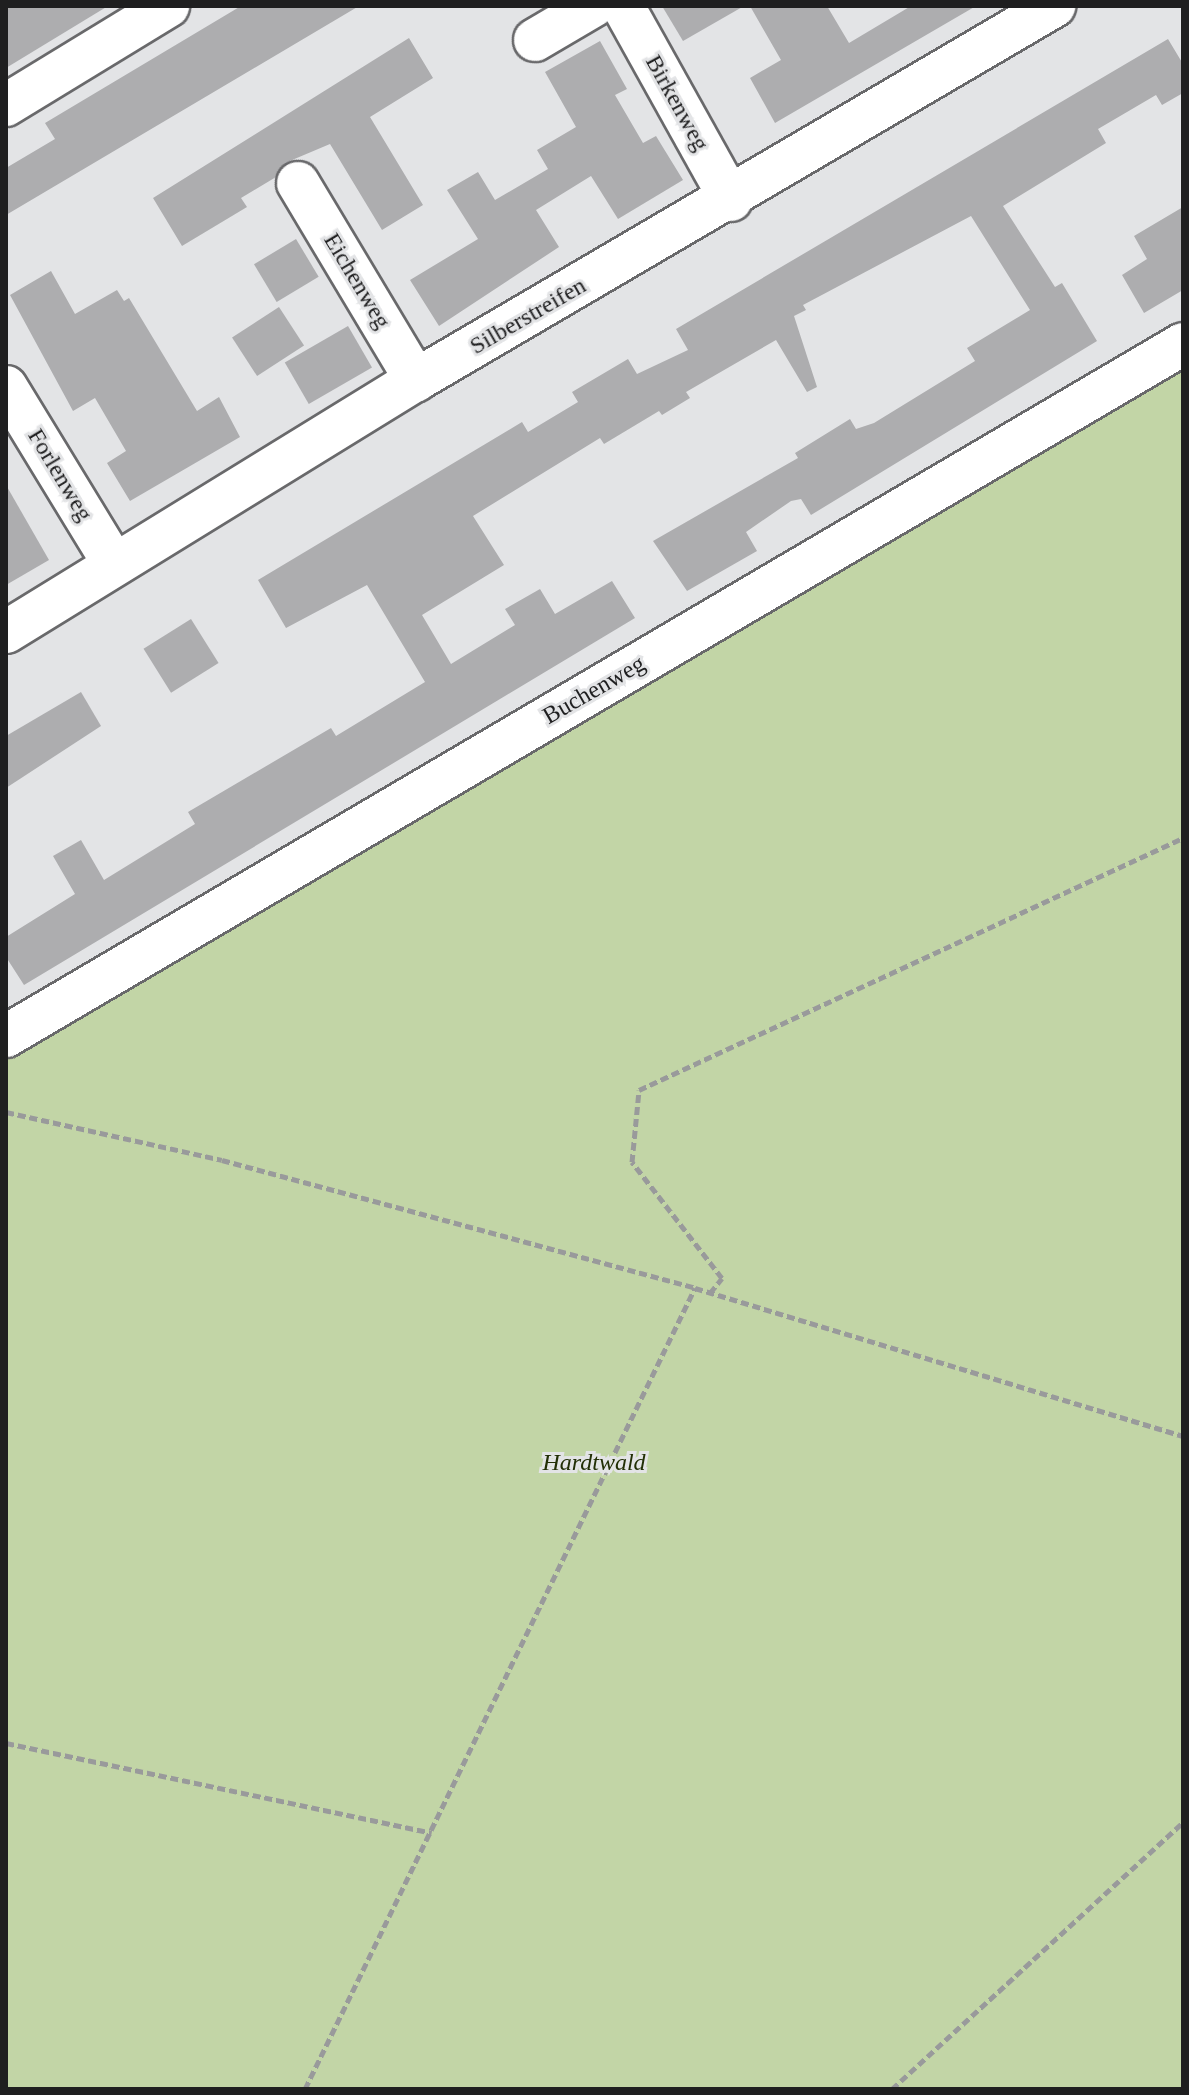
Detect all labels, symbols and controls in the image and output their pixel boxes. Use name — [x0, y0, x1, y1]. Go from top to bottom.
street label: Birkenweg — [639, 50, 715, 156]
street label: Eichenweg — [317, 228, 397, 334]
street label: Silberstreifen — [465, 271, 591, 361]
street label: Forlenweg — [21, 424, 99, 526]
street label: Buchenweg — [538, 649, 650, 731]
park label: Hardtwald — [542, 1449, 646, 1477]

